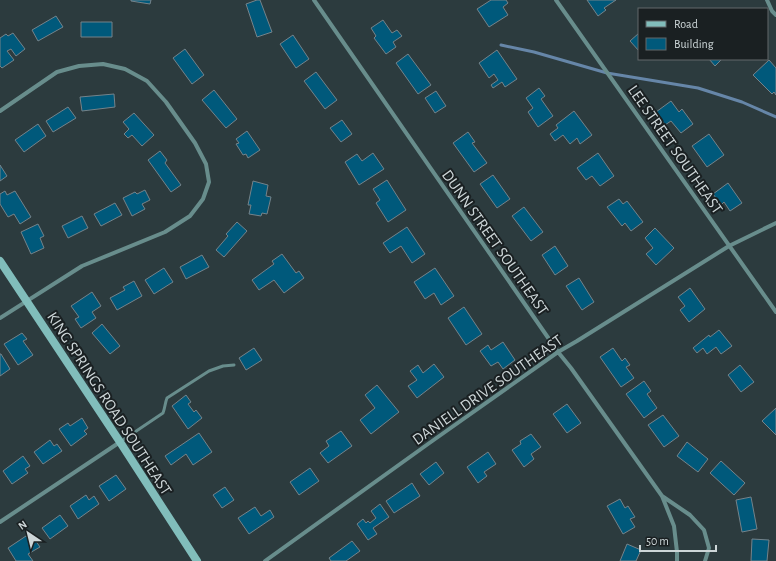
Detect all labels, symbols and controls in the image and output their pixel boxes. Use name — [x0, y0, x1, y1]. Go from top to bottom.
legend — [638, 8, 768, 60]
text: Road — [674, 18, 698, 30]
text: Building — [674, 38, 714, 50]
street label: LEE STREET SOUTHEAST — [625, 82, 726, 217]
street label: DUNN STREET SOUTHEAST — [439, 167, 552, 318]
street label: KING SPRINGS ROAD SOUTHEAST — [44, 309, 174, 498]
street label: DANIELL DRIVE SOUTHEAST — [409, 332, 566, 448]
north arrow — [8, 513, 48, 553]
text: N — [16, 519, 29, 532]
scale bar — [640, 527, 716, 553]
text: 50 m — [646, 535, 669, 547]

